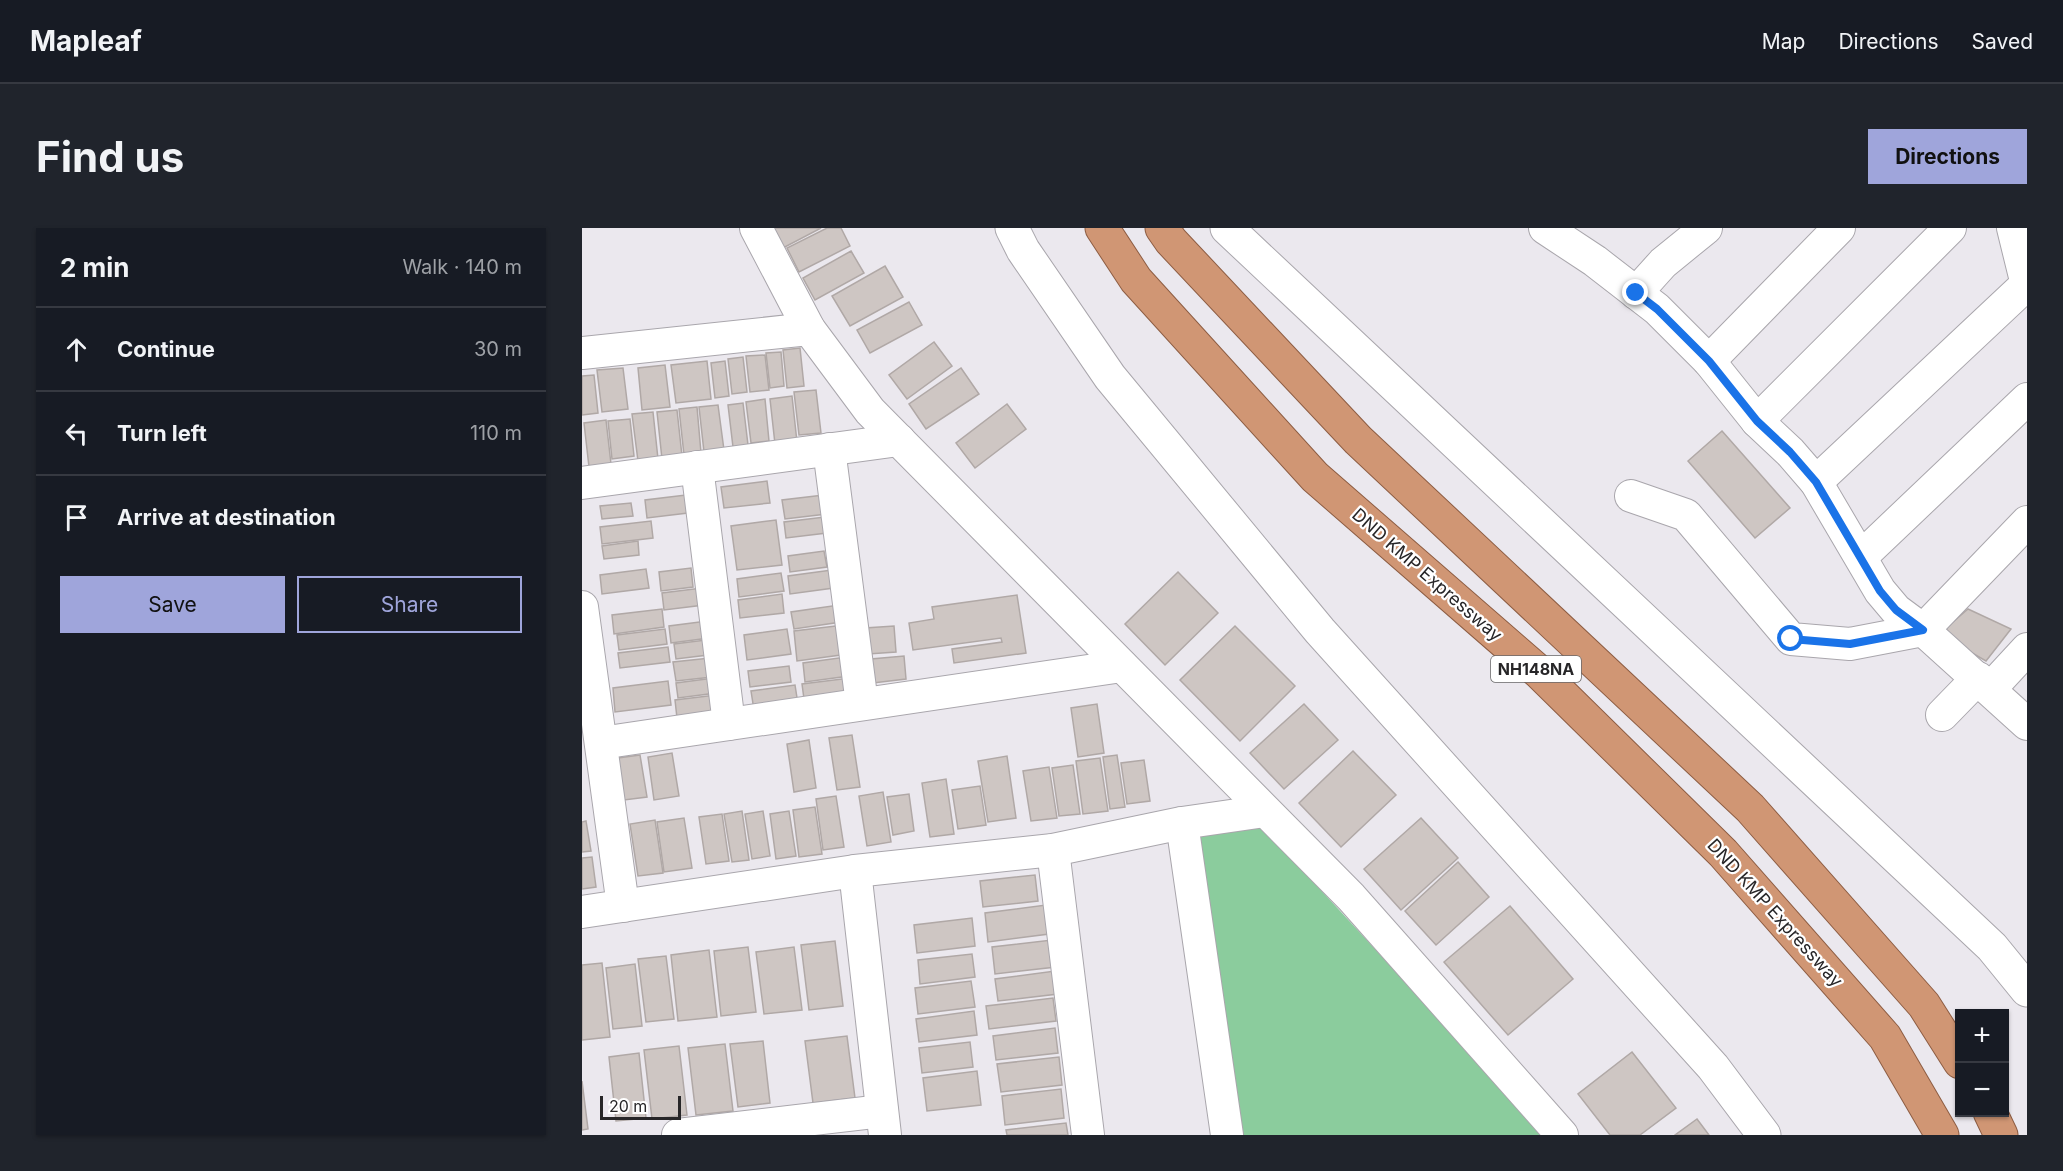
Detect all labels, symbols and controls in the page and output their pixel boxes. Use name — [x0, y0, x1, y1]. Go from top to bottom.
text: Mapleaf — [30, 24, 142, 58]
text: Map — [1762, 29, 1805, 54]
text: Directions — [1838, 29, 1939, 54]
text: Saved — [1972, 29, 2033, 54]
button: Directions — [1868, 129, 2027, 184]
text: Find us — [36, 131, 184, 182]
text: 2 min — [60, 252, 130, 283]
text: Walk · 140 m — [402, 255, 522, 279]
route end — [1622, 279, 1648, 305]
icon: ahead — [60, 333, 93, 366]
text: Continue — [117, 336, 215, 362]
text: 30 m — [474, 337, 522, 361]
icon: left — [60, 417, 93, 450]
text: Turn left — [117, 420, 207, 446]
text: 110 m — [470, 421, 522, 445]
icon: arrive — [60, 501, 93, 534]
text: Arrive at destination — [117, 504, 336, 530]
street label: DND KMP Expressway — [1348, 504, 1507, 645]
button: Save — [60, 576, 285, 633]
button: Share — [297, 576, 522, 633]
route start — [1777, 625, 1803, 651]
road number: NH148NA — [1491, 656, 1581, 682]
street label: DND KMP Expressway — [1703, 834, 1847, 991]
map controls — [1955, 1009, 2009, 1117]
button: + — [1955, 1009, 2009, 1063]
button: − — [1955, 1063, 2009, 1117]
scale bar — [600, 1093, 681, 1120]
text: 20 m — [609, 1096, 647, 1116]

